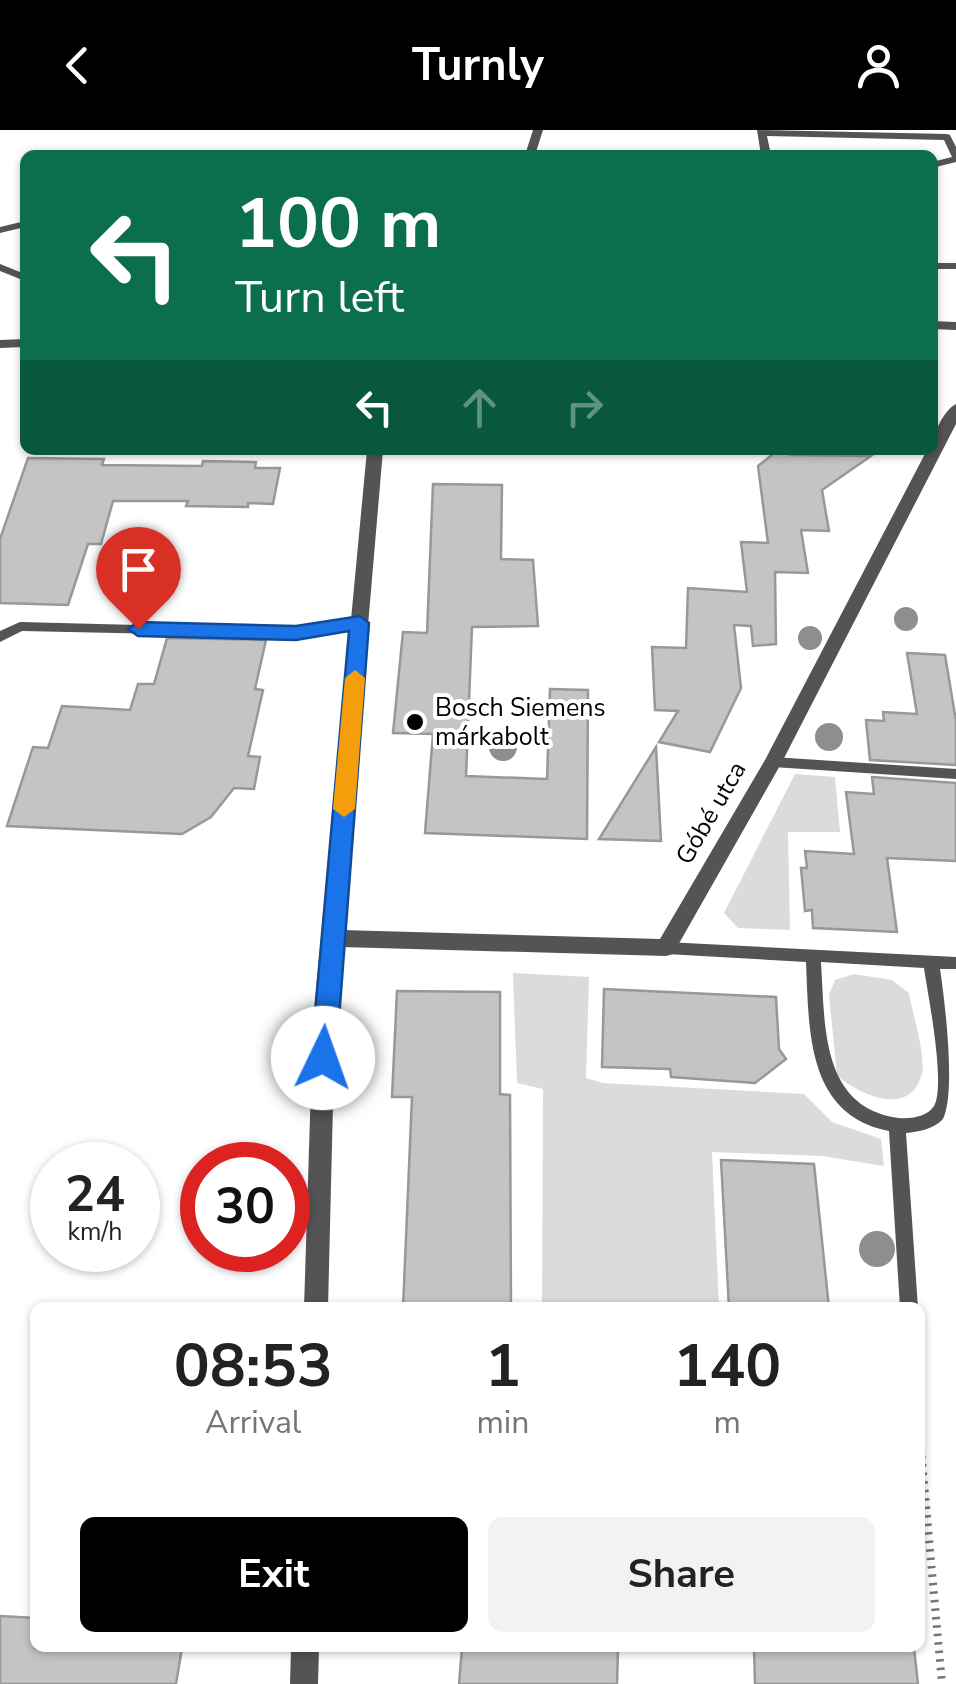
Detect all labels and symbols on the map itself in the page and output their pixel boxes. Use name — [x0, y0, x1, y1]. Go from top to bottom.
pin — [96, 527, 181, 630]
place label: Bosch Siemens márkabolt — [435, 691, 605, 754]
marker: Bosch Siemens márkabolt — [404, 711, 426, 733]
street label: Góbé utca — [668, 755, 754, 871]
position arrow — [271, 1006, 375, 1110]
speed limit sign: 30 — [180, 1142, 310, 1272]

